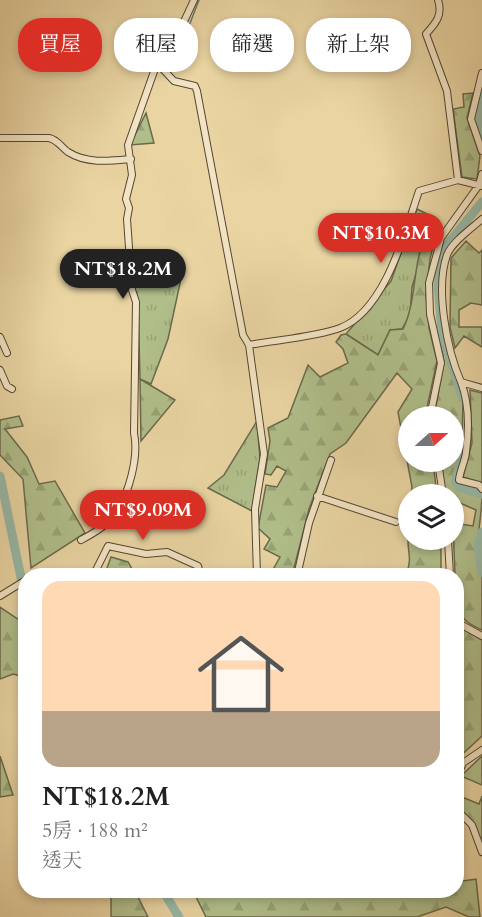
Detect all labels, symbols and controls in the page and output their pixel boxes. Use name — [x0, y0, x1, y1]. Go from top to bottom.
chip: 買屋 — [18, 18, 102, 72]
chip: 租屋 — [114, 18, 198, 72]
chip: 篩選 — [210, 18, 294, 72]
chip: 新上架 — [306, 18, 411, 72]
pin: NT$10.3M — [319, 213, 443, 264]
text: NT$10.3M — [332, 219, 430, 246]
pin: NT$18.2M — [61, 249, 185, 300]
text: NT$18.2M — [74, 255, 172, 282]
north arrow — [398, 406, 464, 472]
map controls — [398, 406, 464, 550]
button: layers — [398, 484, 464, 550]
pin: NT$9.09M — [81, 490, 205, 541]
text: NT$9.09M — [94, 496, 192, 523]
icon: home — [187, 620, 295, 728]
text: NT$18.2M — [42, 779, 170, 814]
text: 5房 · 188 m² — [42, 817, 148, 844]
text: 透天 — [42, 847, 82, 874]

